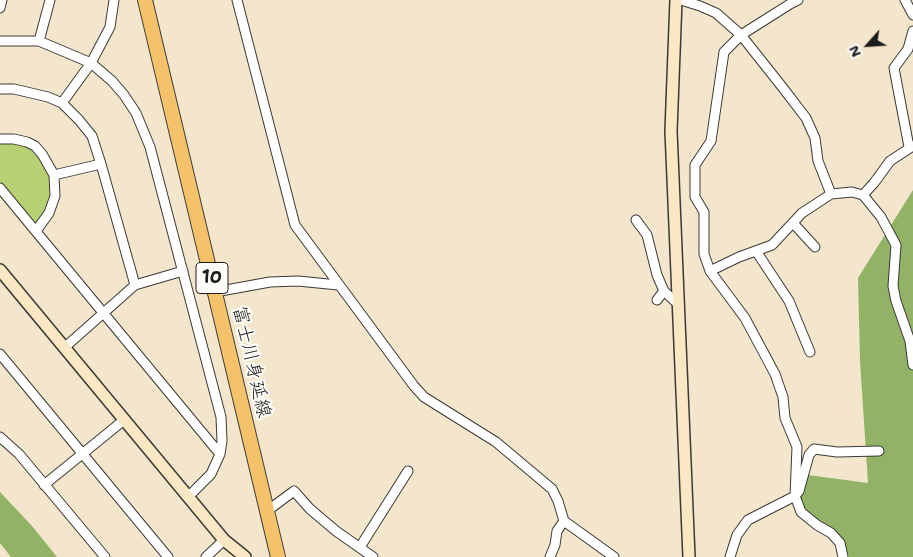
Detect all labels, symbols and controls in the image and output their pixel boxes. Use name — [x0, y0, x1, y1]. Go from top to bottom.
north arrow — [843, 20, 893, 70]
text: N — [844, 43, 865, 61]
road number: 10 — [196, 262, 228, 294]
street label: 富士川身延線 — [227, 304, 275, 420]

